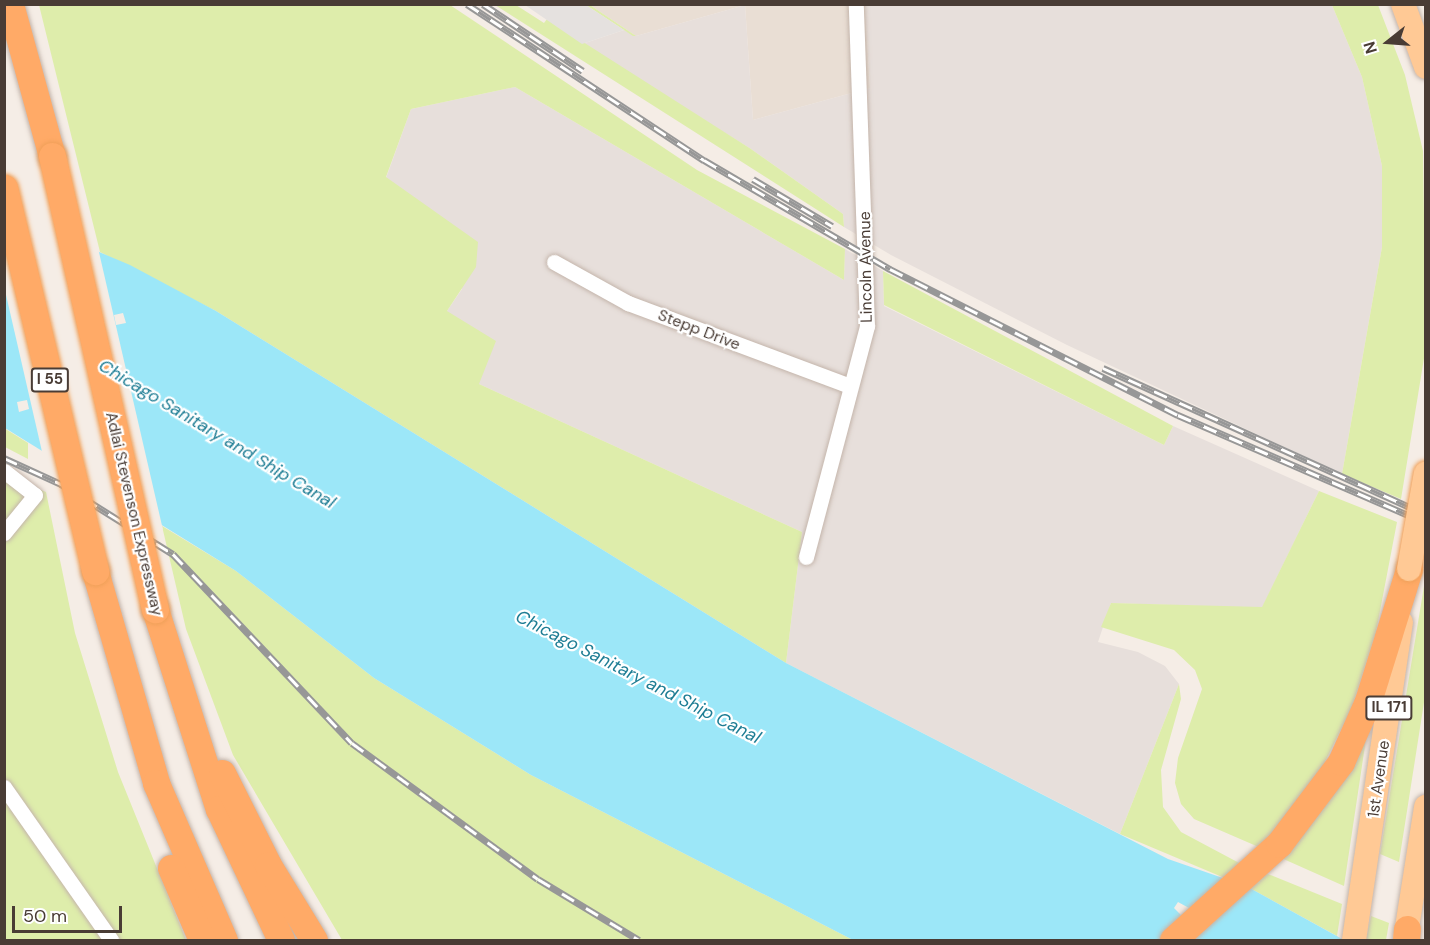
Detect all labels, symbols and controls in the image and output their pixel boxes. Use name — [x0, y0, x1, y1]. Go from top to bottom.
north arrow — [1358, 12, 1418, 72]
text: N — [1359, 39, 1382, 56]
street label: Lincoln Avenue — [855, 211, 877, 323]
street label: Stepp Drive — [655, 306, 743, 354]
water label: Chicago Sanitary and Ship Canal — [95, 355, 339, 513]
road number: I 55 — [31, 368, 70, 392]
street label: Adlai Stevenson Expressway — [101, 410, 167, 618]
water label: Chicago Sanitary and Ship Canal — [512, 606, 764, 748]
road number: IL 171 — [1365, 696, 1413, 720]
street label: 1st Avenue — [1364, 739, 1394, 819]
scale bar — [15, 894, 124, 932]
text: 50 m — [23, 904, 67, 928]

